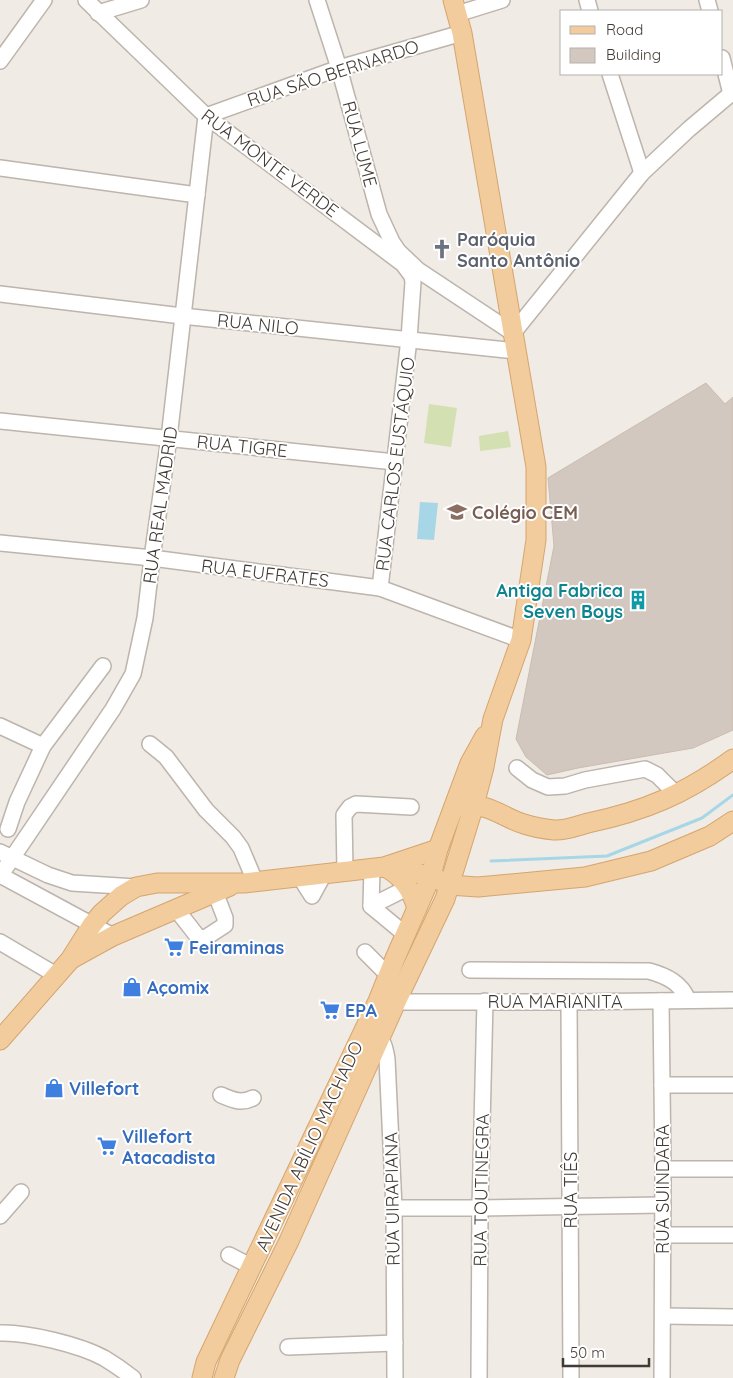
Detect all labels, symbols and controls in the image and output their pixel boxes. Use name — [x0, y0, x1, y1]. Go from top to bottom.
legend — [560, 10, 723, 75]
text: Road — [606, 20, 643, 39]
street label: RUA SÃO BERNARDO — [244, 34, 422, 112]
text: Building — [606, 45, 661, 64]
street label: RUA LUME — [337, 98, 383, 190]
street label: RUA MONTE VERDE — [197, 104, 343, 222]
place label: Paróquia Santo Antônio — [457, 228, 580, 272]
church icon: Paróquia Santo Antônio — [431, 238, 453, 260]
street label: RUA NILO — [216, 308, 300, 340]
street label: RUA CARLOS EUSTÁQUIO — [370, 356, 420, 572]
street label: RUA REAL MADRID — [138, 425, 182, 585]
street label: RUA TIGRE — [195, 430, 289, 462]
school or university icon: Colégio CEM — [446, 501, 468, 523]
place label: Colégio CEM — [472, 501, 578, 524]
street label: RUA EUFRATES — [200, 554, 330, 592]
place label: Antiga Fabrica Seven Boys — [496, 579, 623, 623]
building icon: Antiga Fabrica Seven Boys — [627, 589, 649, 611]
supermarket icon: Feiraminas — [163, 936, 185, 958]
place label: Feiraminas — [189, 936, 284, 959]
shop icon: Açomix — [121, 976, 143, 998]
place label: Açomix — [147, 976, 209, 999]
street label: RUA MARIANITA — [487, 990, 623, 1013]
supermarket icon: EPA — [319, 999, 341, 1021]
place label: EPA — [345, 999, 377, 1022]
street label: AVENIDA ABÍLIO MACHADO — [250, 1037, 368, 1255]
shop icon: Villefort — [43, 1077, 65, 1099]
place label: Villefort — [69, 1077, 139, 1100]
street label: RUA TOUTINEGRA — [468, 1113, 494, 1267]
street label: RUA SUINDARA — [651, 1124, 674, 1254]
place label: Villefort Atacadista — [122, 1125, 216, 1169]
street label: RUA UIRAPIANA — [379, 1132, 405, 1266]
supermarket icon: Villefort Atacadista — [96, 1135, 118, 1157]
street label: RUA TIÊS — [559, 1152, 582, 1228]
scale bar — [563, 1336, 649, 1368]
text: 50 m — [570, 1343, 605, 1362]

